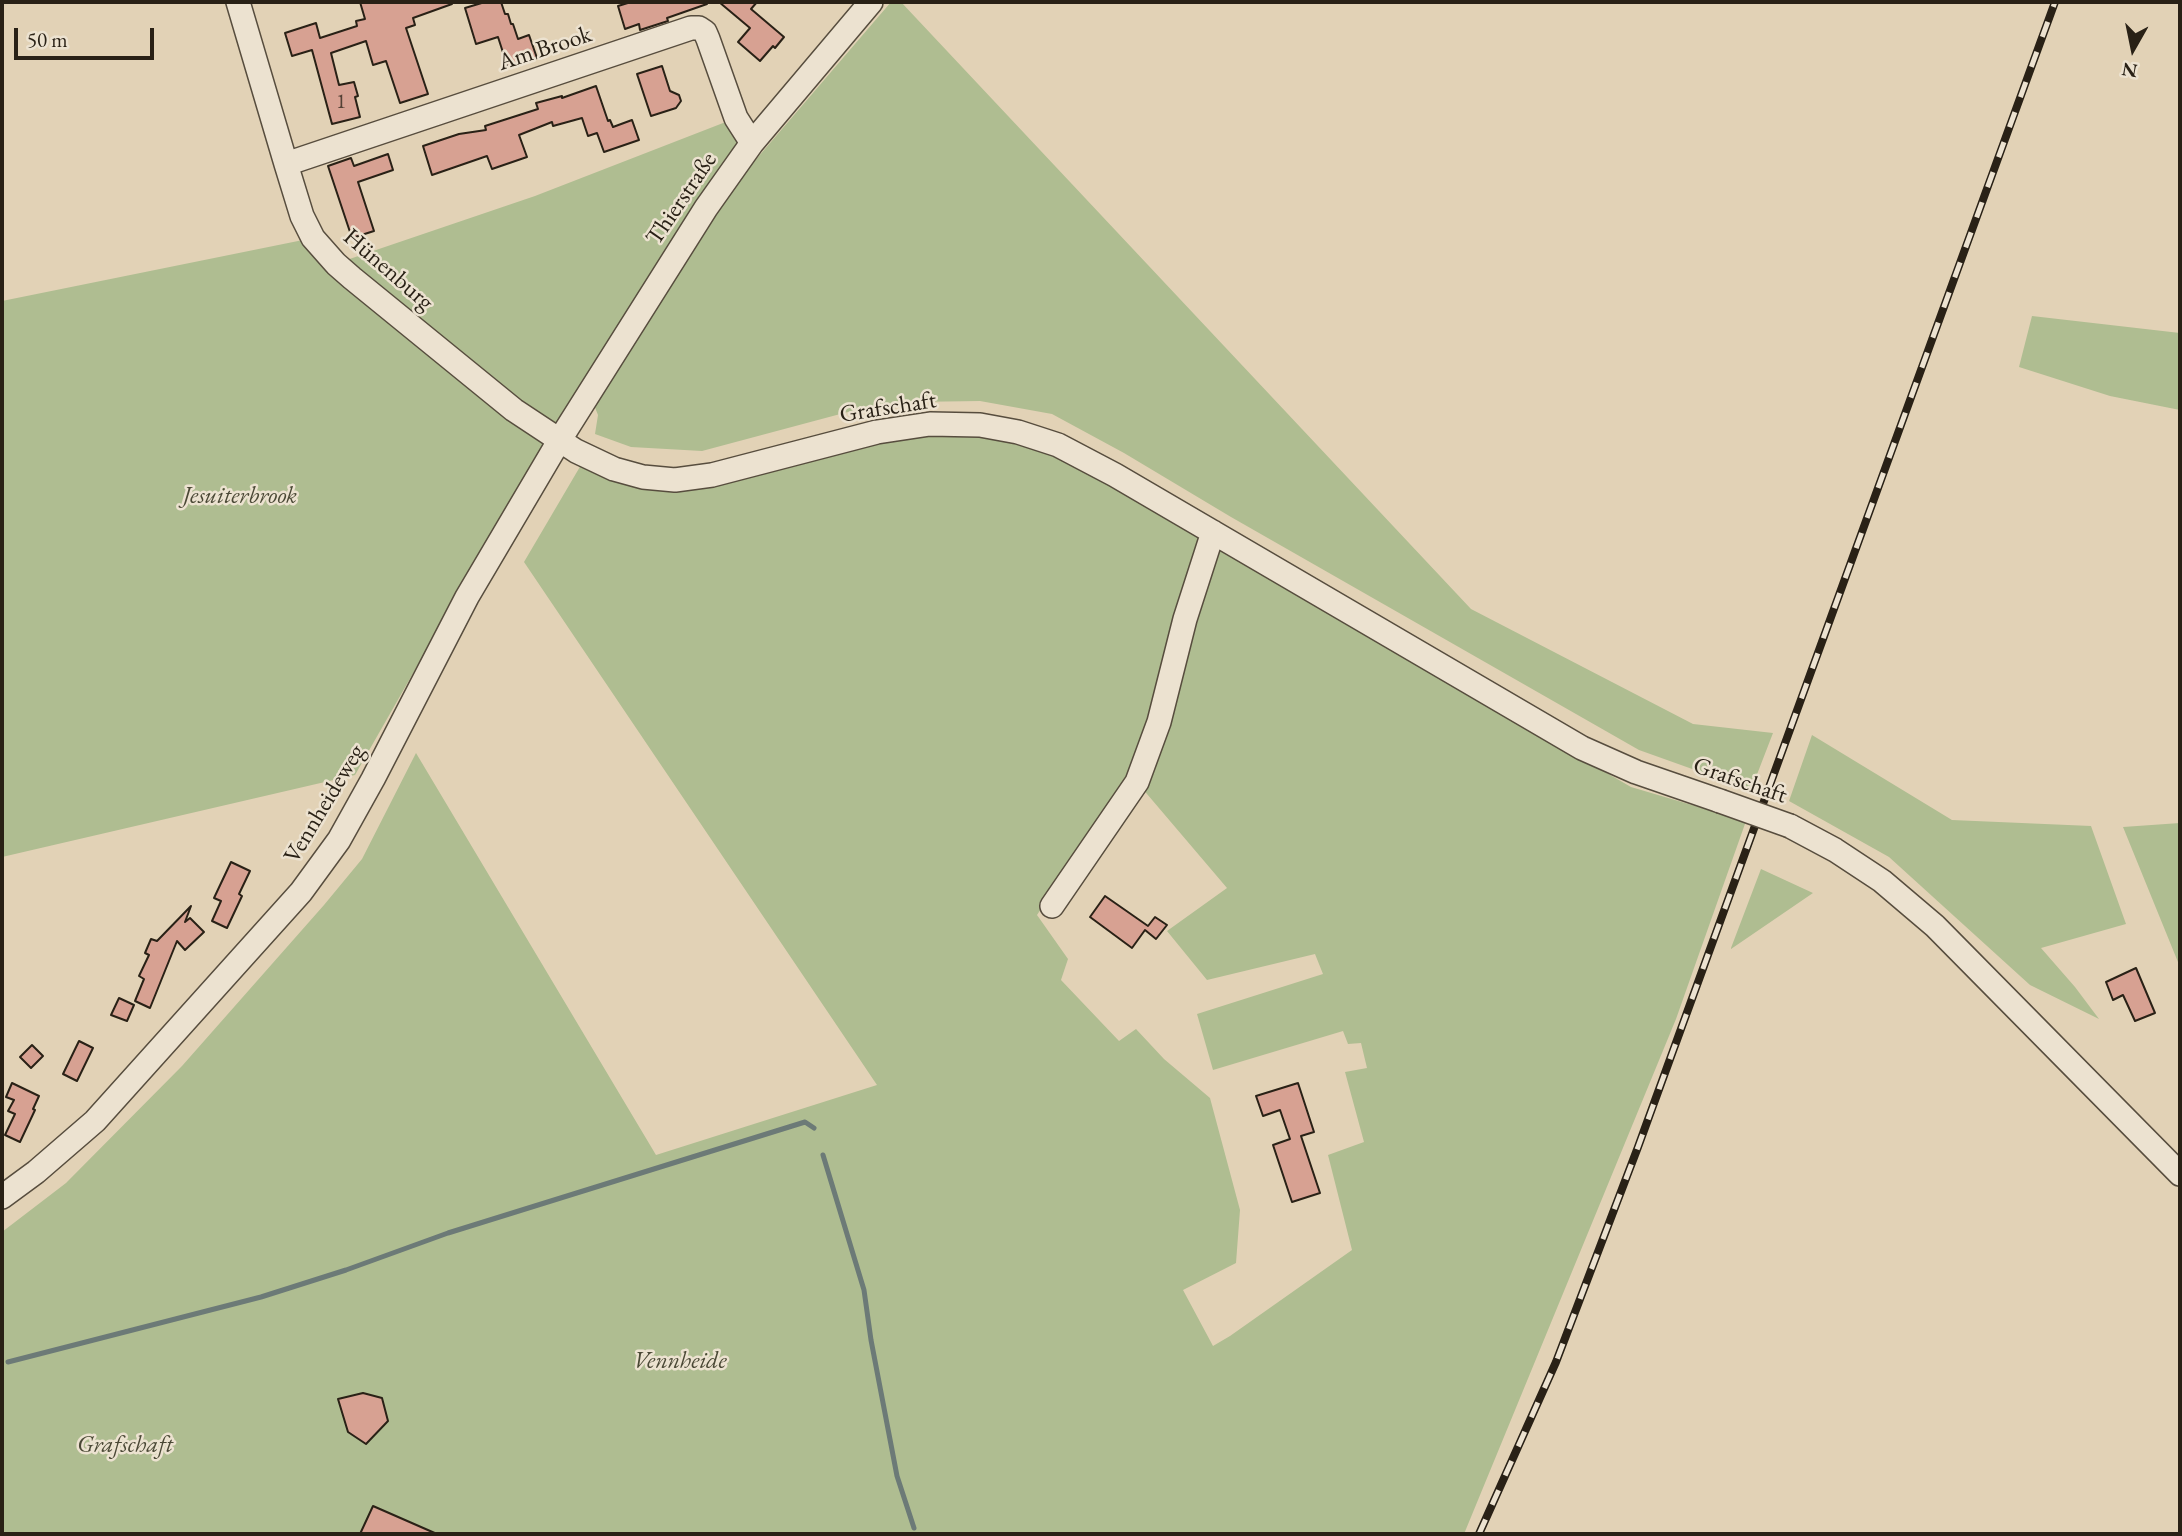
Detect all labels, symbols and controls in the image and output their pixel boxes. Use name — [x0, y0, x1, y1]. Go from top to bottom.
scale bar — [18, 14, 158, 58]
north arrow — [2098, 14, 2168, 84]
street label: Am Brook — [495, 20, 595, 78]
text: 50 m — [27, 26, 68, 53]
text: N — [2120, 57, 2139, 84]
house number: 1 — [336, 89, 346, 115]
street label: Thierstraße — [640, 147, 724, 251]
street label: Hünenburg — [337, 223, 439, 317]
street label: Grafschaft — [838, 386, 938, 430]
park label: Jesuiterbrook — [183, 482, 297, 510]
street label: Vennheideweg — [278, 740, 372, 868]
street label: Grafschaft — [1689, 752, 1791, 810]
park label: Vennheide — [633, 1347, 727, 1375]
park label: Grafschaft — [77, 1431, 173, 1459]

